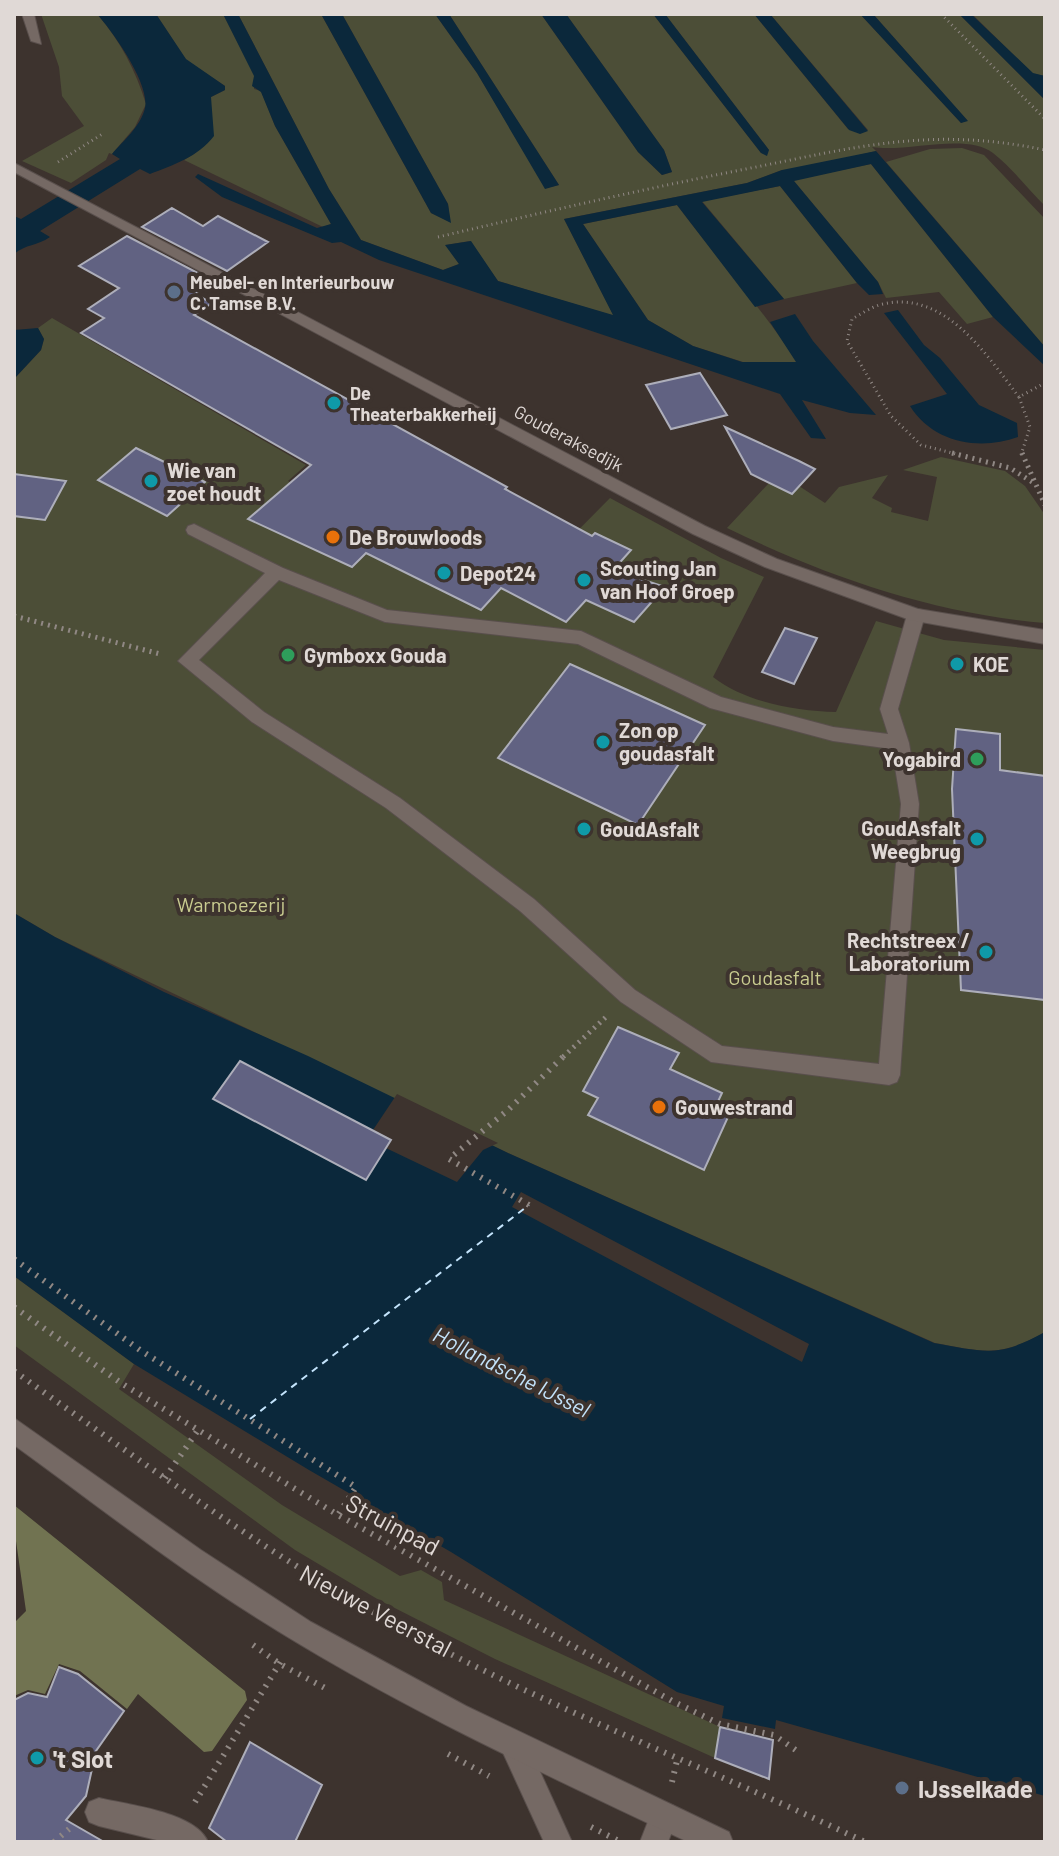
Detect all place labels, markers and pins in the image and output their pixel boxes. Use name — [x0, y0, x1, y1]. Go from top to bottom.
place label: Meubel- en Interieurbouw C. Tamse B.V. — [190, 271, 394, 314]
marker: Meubel- en Interieurbouw C. Tamse B.V. — [165, 283, 183, 301]
place label: De Theaterbakkerheij — [350, 382, 496, 425]
marker: De Theaterbakkerheij — [325, 394, 343, 412]
place label: Wie van zoet houdt — [167, 458, 261, 505]
marker: Wie van zoet houdt — [142, 472, 160, 490]
place label: De Brouwloods — [349, 525, 482, 549]
marker: De Brouwloods — [324, 528, 342, 546]
place label: Scouting Jan van Hoof Groep — [600, 556, 735, 603]
place label: Depot24 — [460, 561, 536, 585]
marker: Depot24 — [435, 564, 453, 582]
marker: Scouting Jan van Hoof Groep — [575, 571, 593, 589]
place label: Gymboxx Gouda — [304, 643, 447, 667]
marker: Gymboxx Gouda — [279, 646, 297, 664]
place label: KOE — [973, 652, 1009, 676]
marker: KOE — [948, 655, 966, 673]
place label: Zon op goudasfalt — [619, 718, 715, 765]
marker: Zon op goudasfalt — [594, 733, 612, 751]
place label: Yogabird — [882, 747, 961, 771]
marker: Yogabird — [968, 750, 986, 768]
place label: GoudAsfalt Weegbrug — [861, 816, 961, 863]
place label: GoudAsfalt — [600, 817, 700, 841]
marker: GoudAsfalt — [575, 820, 593, 838]
marker: GoudAsfalt Weegbrug — [968, 830, 986, 848]
place label: Rechtstreex / Laboratorium — [847, 928, 970, 975]
marker: Rechtstreex / Laboratorium — [977, 943, 995, 961]
place label: Gouwestrand — [675, 1095, 793, 1119]
marker: Gouwestrand — [650, 1098, 668, 1116]
place label: 't Slot — [53, 1744, 113, 1773]
marker: 't Slot — [28, 1749, 46, 1767]
place label: IJsselkade — [918, 1774, 1033, 1803]
marker: IJsselkade — [893, 1779, 911, 1797]

